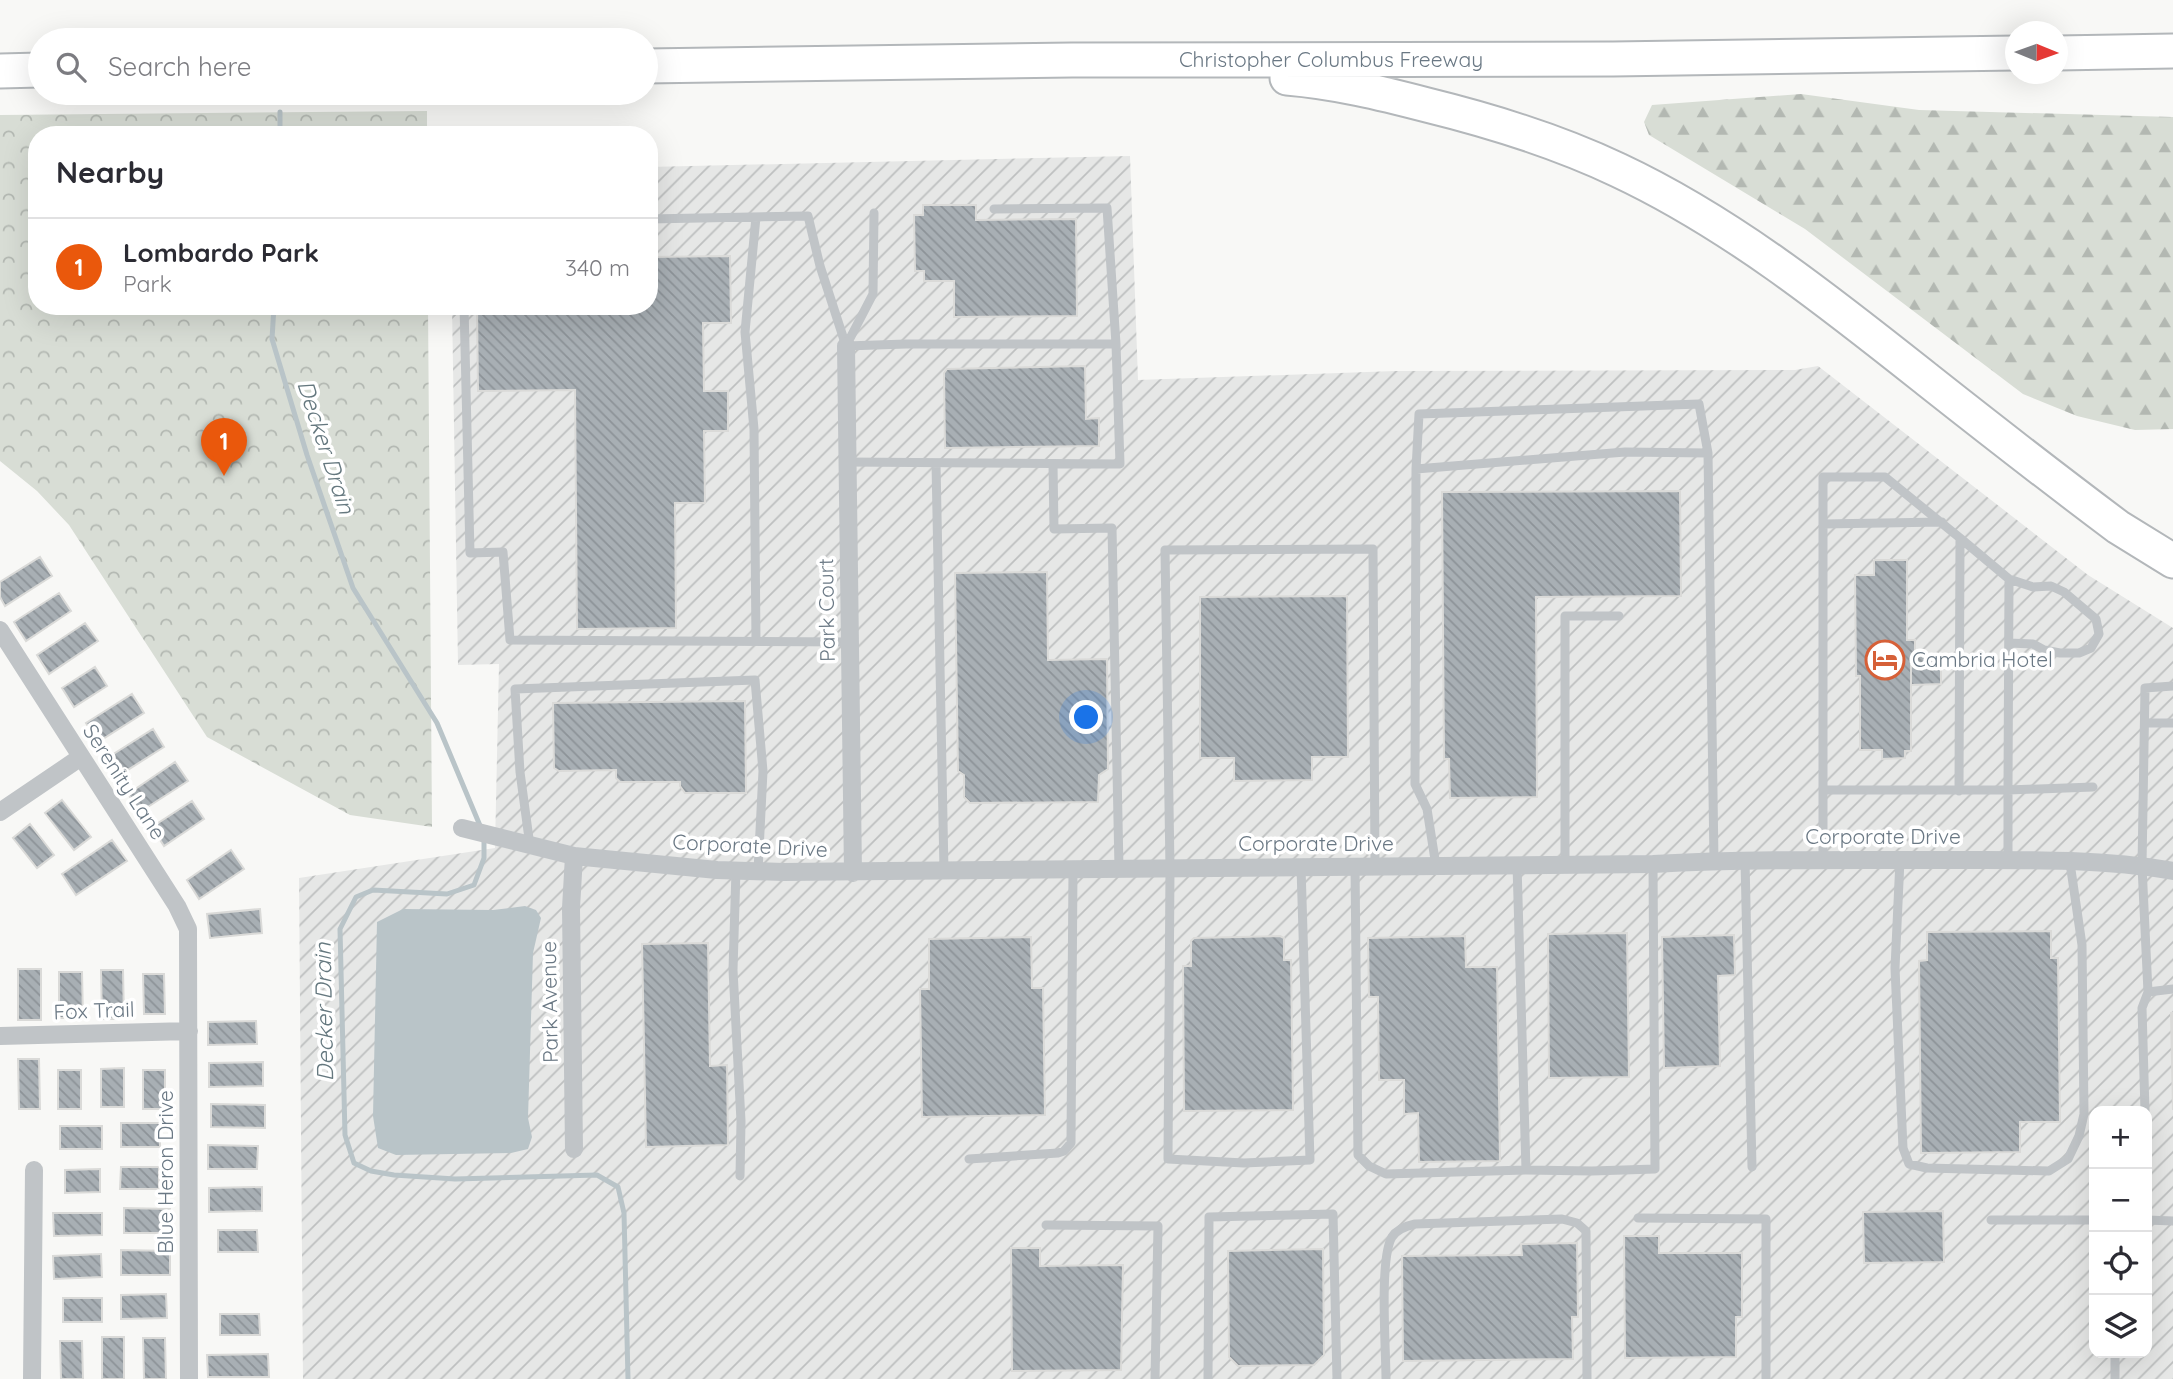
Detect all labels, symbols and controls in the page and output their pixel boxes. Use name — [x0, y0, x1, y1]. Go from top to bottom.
north arrow — [2005, 21, 2068, 84]
search box — [28, 28, 658, 105]
street label: Christopher Columbus Freeway — [1179, 46, 1483, 72]
icon: search — [52, 48, 90, 86]
text: Search here — [108, 50, 252, 83]
text: Nearby — [56, 153, 164, 191]
text: Lombardo Park — [123, 236, 319, 269]
text: 1 — [75, 253, 83, 282]
text: 340 m — [565, 253, 630, 282]
text: Park — [123, 269, 172, 298]
water label: Decker Drain — [291, 376, 362, 518]
pin: 1 — [201, 418, 247, 476]
street label: Park Court — [812, 558, 840, 662]
hotel icon: Cambria Hotel — [1864, 639, 1906, 681]
place label: Cambria Hotel — [1912, 646, 2053, 672]
your location — [1069, 700, 1103, 734]
street label: Serenity Lane — [78, 719, 172, 844]
street label: Corporate Drive — [1805, 823, 1961, 849]
street label: Corporate Drive — [672, 828, 828, 862]
street label: Corporate Drive — [1238, 830, 1394, 856]
street label: Park Avenue — [535, 941, 563, 1063]
water label: Decker Drain — [308, 942, 339, 1082]
street label: Fox Trail — [53, 996, 135, 1024]
street label: Blue Heron Drive — [152, 1090, 178, 1254]
map controls — [2089, 1106, 2152, 1358]
button: + — [2089, 1106, 2152, 1169]
button: − — [2089, 1169, 2152, 1232]
button: locate — [2089, 1232, 2152, 1295]
button: layers — [2089, 1295, 2152, 1358]

